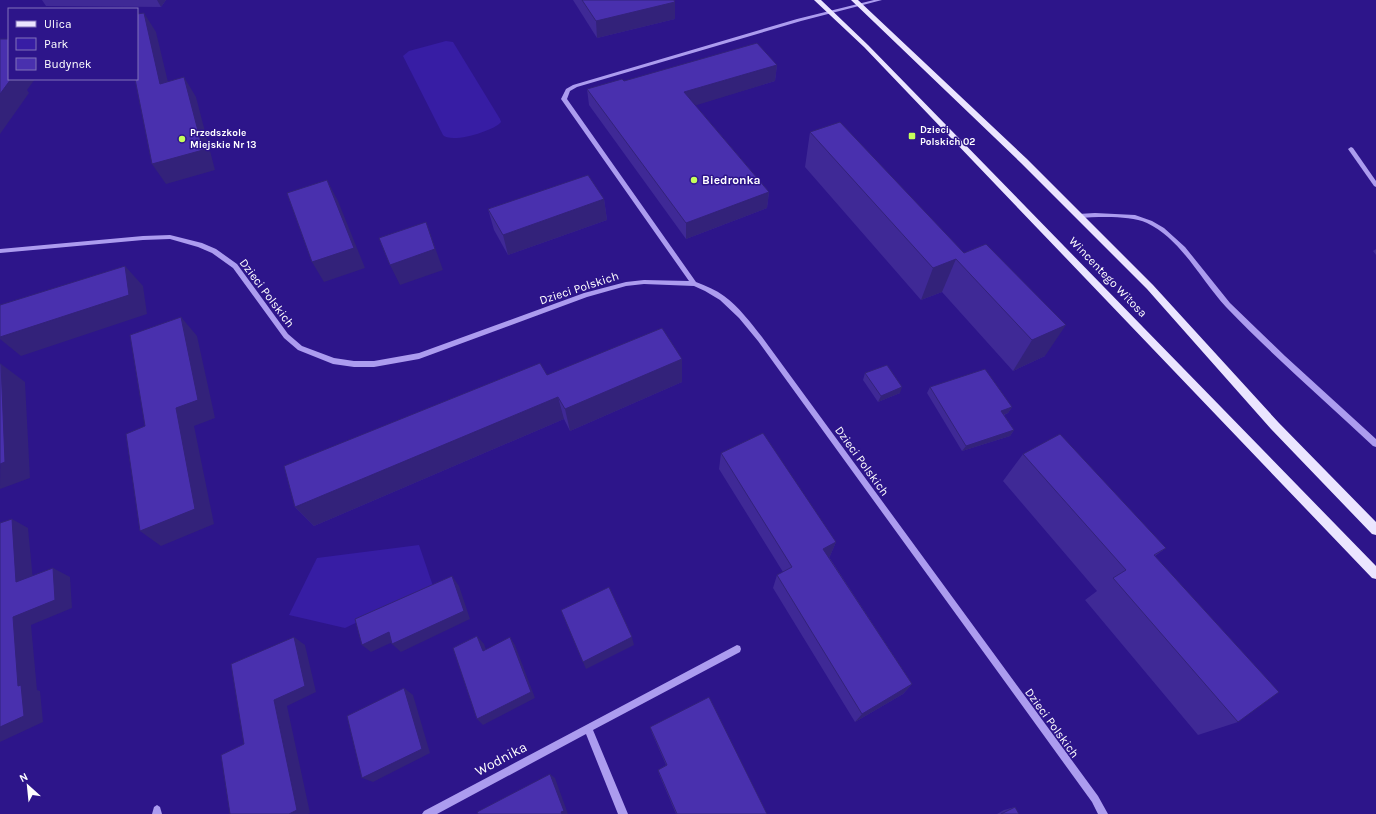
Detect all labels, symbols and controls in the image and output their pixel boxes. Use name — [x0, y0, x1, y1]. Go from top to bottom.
legend — [8, 8, 138, 80]
text: Ulica — [44, 17, 72, 31]
text: Park — [44, 37, 69, 51]
text: Budynek — [44, 57, 92, 71]
place label: Dzieci Polskich 02 — [920, 124, 975, 148]
place label: Przedszkole Miejskie Nr 13 — [190, 127, 256, 151]
marker: Dzieci Polskich 02 — [907, 131, 917, 141]
marker: Przedszkole Miejskie Nr 13 — [177, 134, 187, 144]
place label: Biedronka — [702, 173, 761, 187]
marker: Biedronka — [689, 175, 699, 185]
street label: Wincentego Witosa — [1066, 234, 1150, 320]
street label: Dzieci Polskich — [237, 256, 297, 330]
street label: Dzieci Polskich — [538, 269, 620, 307]
street label: Dzieci Polskich — [832, 423, 892, 499]
street label: Dzieci Polskich — [1022, 685, 1082, 761]
street label: Wodnika — [472, 738, 530, 780]
north arrow — [8, 766, 48, 806]
text: N — [17, 770, 30, 785]

